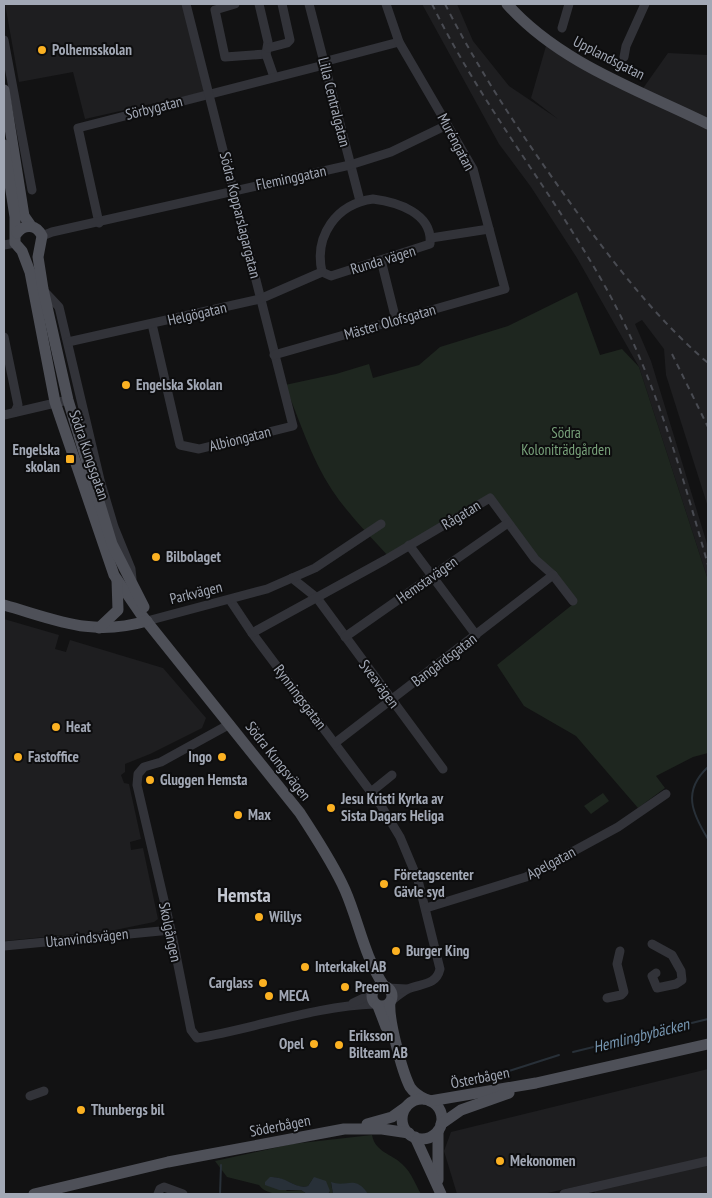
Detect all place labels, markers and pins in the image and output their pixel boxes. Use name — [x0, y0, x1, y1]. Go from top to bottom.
place label: Polhemsskolan — [52, 40, 132, 59]
marker: Polhemsskolan — [36, 44, 48, 56]
place label: Engelska Skolan — [136, 375, 223, 394]
marker: Engelska Skolan — [120, 379, 132, 391]
place label: Engelska skolan — [12, 440, 60, 476]
marker: Engelska skolan — [64, 453, 76, 465]
place label: Bilbolaget — [166, 547, 222, 566]
marker: Bilbolaget — [150, 551, 162, 563]
place label: Heat — [66, 717, 92, 736]
marker: Heat — [50, 721, 62, 733]
place label: Fastoffice — [28, 747, 79, 766]
place label: Ingo — [188, 747, 212, 766]
marker: Fastoffice — [12, 751, 24, 763]
marker: Ingo — [216, 751, 228, 763]
place label: Gluggen Hemsta — [160, 770, 248, 789]
marker: Gluggen Hemsta — [144, 774, 156, 786]
place label: Jesu Kristi Kyrka av Sista Dagars Heliga — [340, 789, 444, 825]
marker: Jesu Kristi Kyrka av Sista Dagars Heliga — [325, 802, 337, 814]
place label: Max — [248, 805, 271, 824]
marker: Max — [232, 809, 244, 821]
place label: Företagscenter Gävle syd — [394, 865, 474, 901]
marker: Företagscenter Gävle syd — [378, 878, 390, 890]
place label: Willys — [268, 907, 302, 926]
marker: Willys — [253, 911, 265, 923]
place label: Burger King — [406, 941, 470, 960]
marker: Burger King — [390, 945, 402, 957]
place label: Interkakel AB — [315, 957, 386, 976]
marker: Interkakel AB — [299, 961, 311, 973]
place label: Carglass — [209, 973, 253, 992]
marker: Carglass — [257, 977, 269, 989]
place label: Preem — [355, 977, 389, 996]
marker: Preem — [339, 981, 351, 993]
place label: MECA — [279, 986, 310, 1005]
marker: MECA — [263, 990, 275, 1002]
place label: Eriksson Bilteam AB — [349, 1026, 408, 1062]
place label: Opel — [279, 1034, 304, 1053]
marker: Opel — [308, 1038, 320, 1050]
marker: Eriksson Bilteam AB — [333, 1039, 345, 1051]
place label: Thunbergs bil — [91, 1100, 165, 1119]
marker: Thunbergs bil — [75, 1104, 87, 1116]
place label: Mekonomen — [510, 1151, 576, 1170]
marker: Mekonomen — [494, 1155, 506, 1167]

